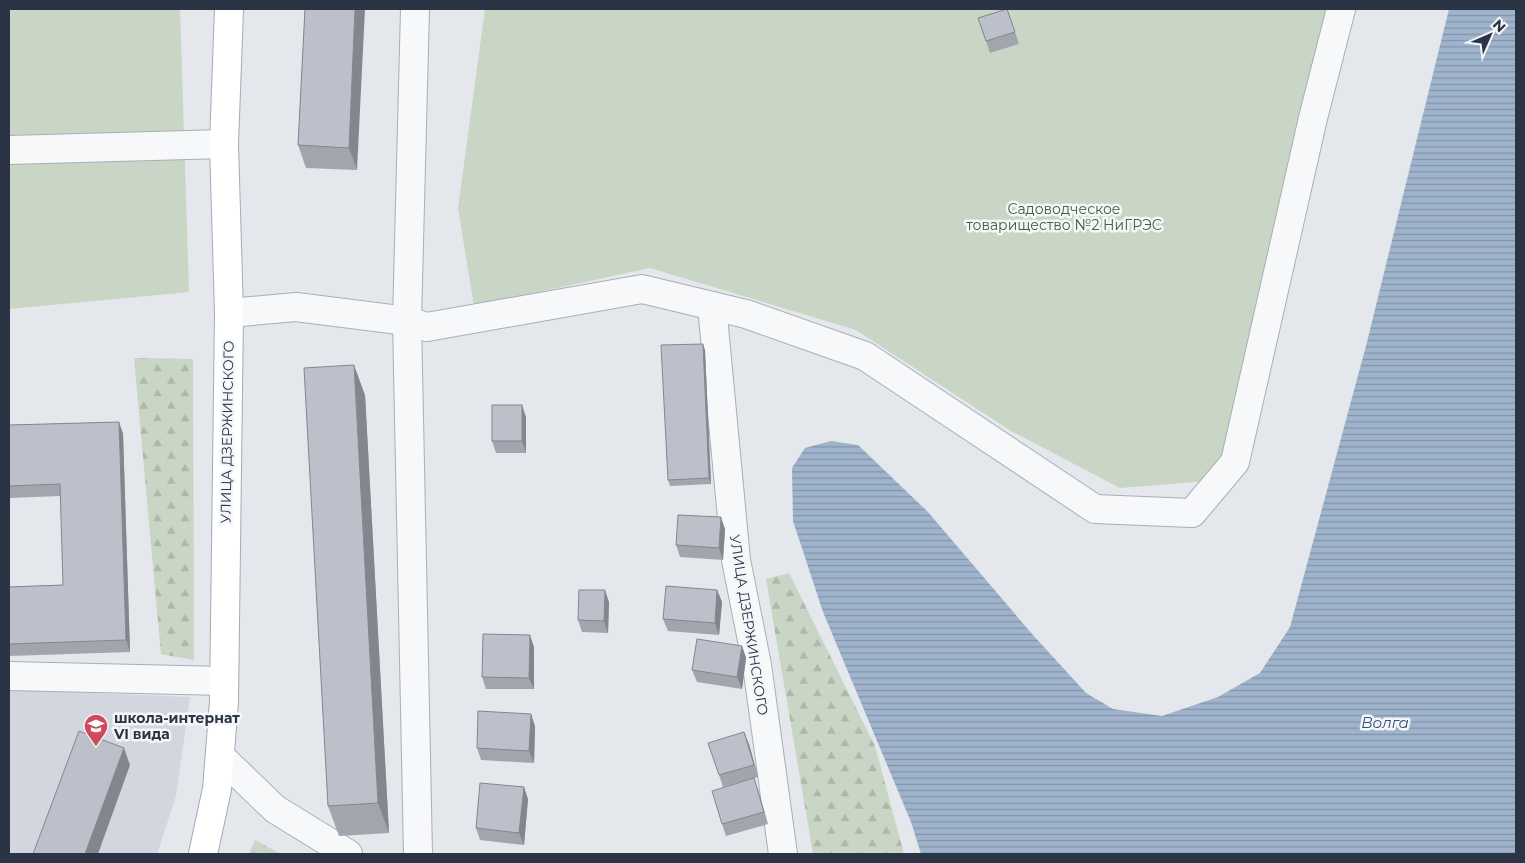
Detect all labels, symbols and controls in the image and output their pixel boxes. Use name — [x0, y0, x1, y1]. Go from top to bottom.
north arrow — [1465, 10, 1515, 60]
text: N — [1489, 15, 1510, 36]
park label: Садоводческое товарищество №2 НиГРЭС — [966, 200, 1162, 234]
street label: УЛИЦА ДЗЕРЖИНСКОГО — [216, 340, 238, 524]
street label: УЛИЦА ДЗЕРЖИНСКОГО — [726, 533, 772, 717]
place label: школа-интернат VI вида — [113, 709, 240, 743]
school or university icon: школа-интернат VI вида — [83, 713, 109, 747]
water label: Волга — [1361, 713, 1409, 732]

